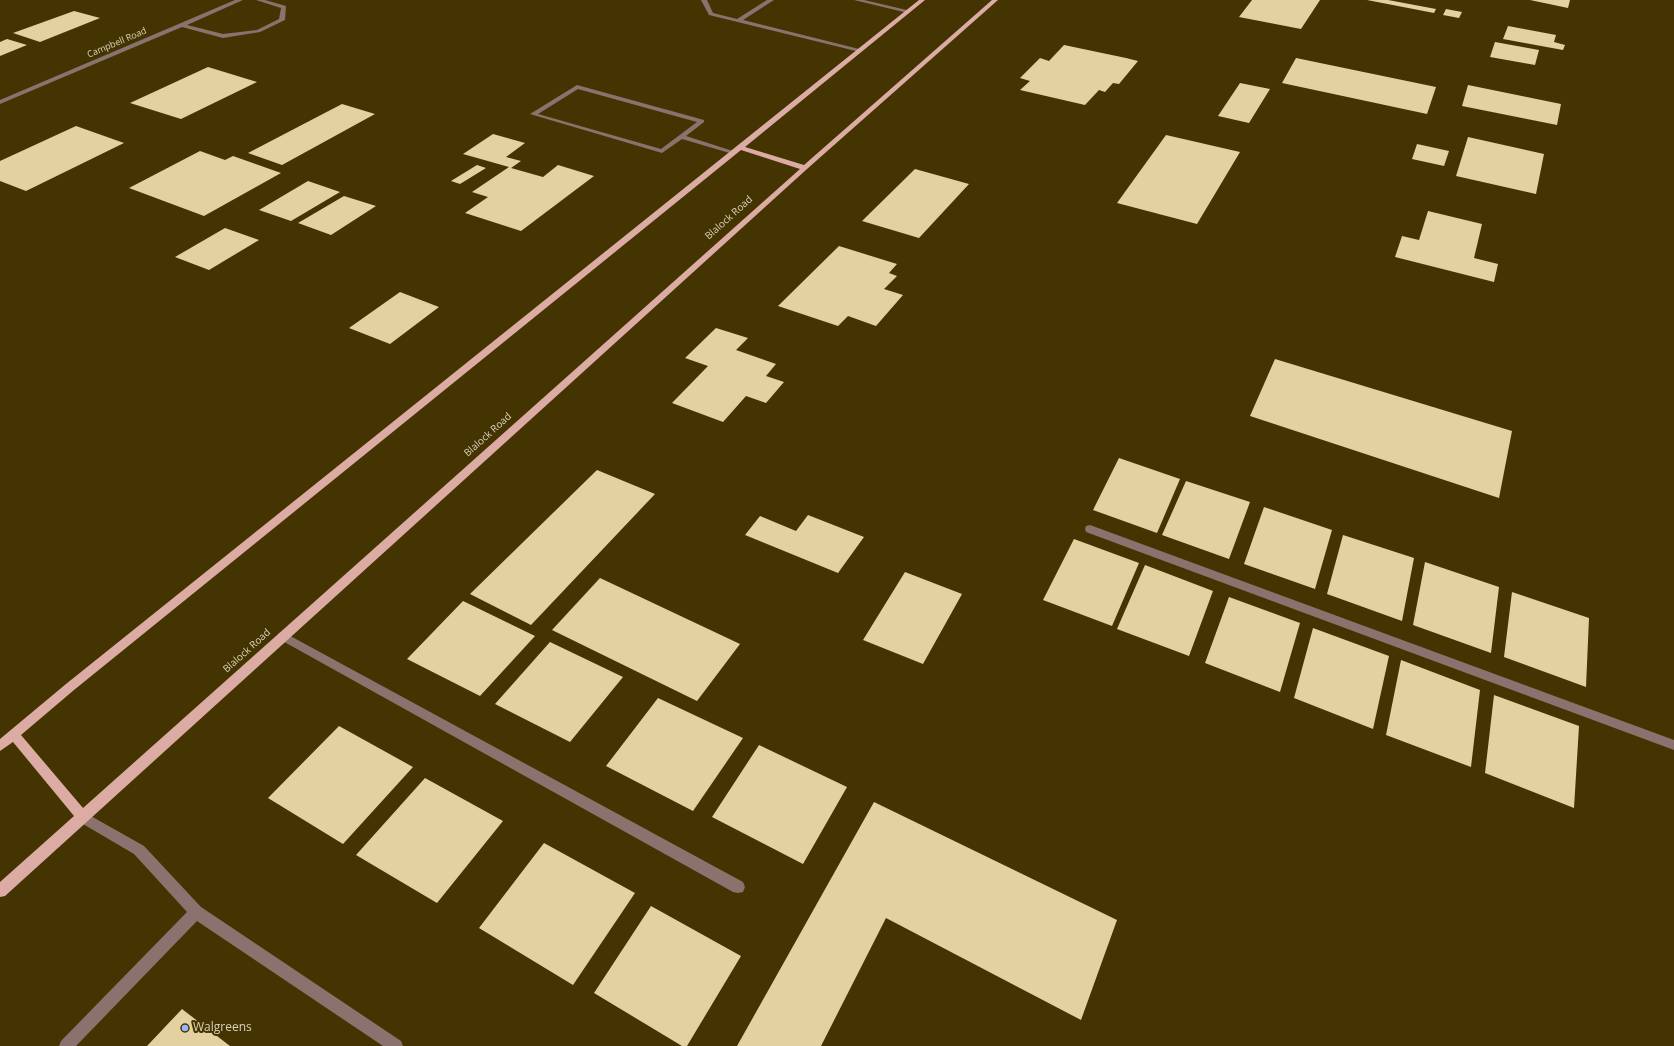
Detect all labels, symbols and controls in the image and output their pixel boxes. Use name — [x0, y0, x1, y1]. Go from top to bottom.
street label: Campbell Road — [86, 26, 148, 60]
street label: Blalock Road — [703, 194, 755, 242]
street label: Blalock Road — [462, 411, 514, 459]
street label: Blalock Road — [221, 627, 273, 675]
place label: Walgreens — [193, 1021, 252, 1035]
marker: Walgreens — [180, 1023, 190, 1033]

